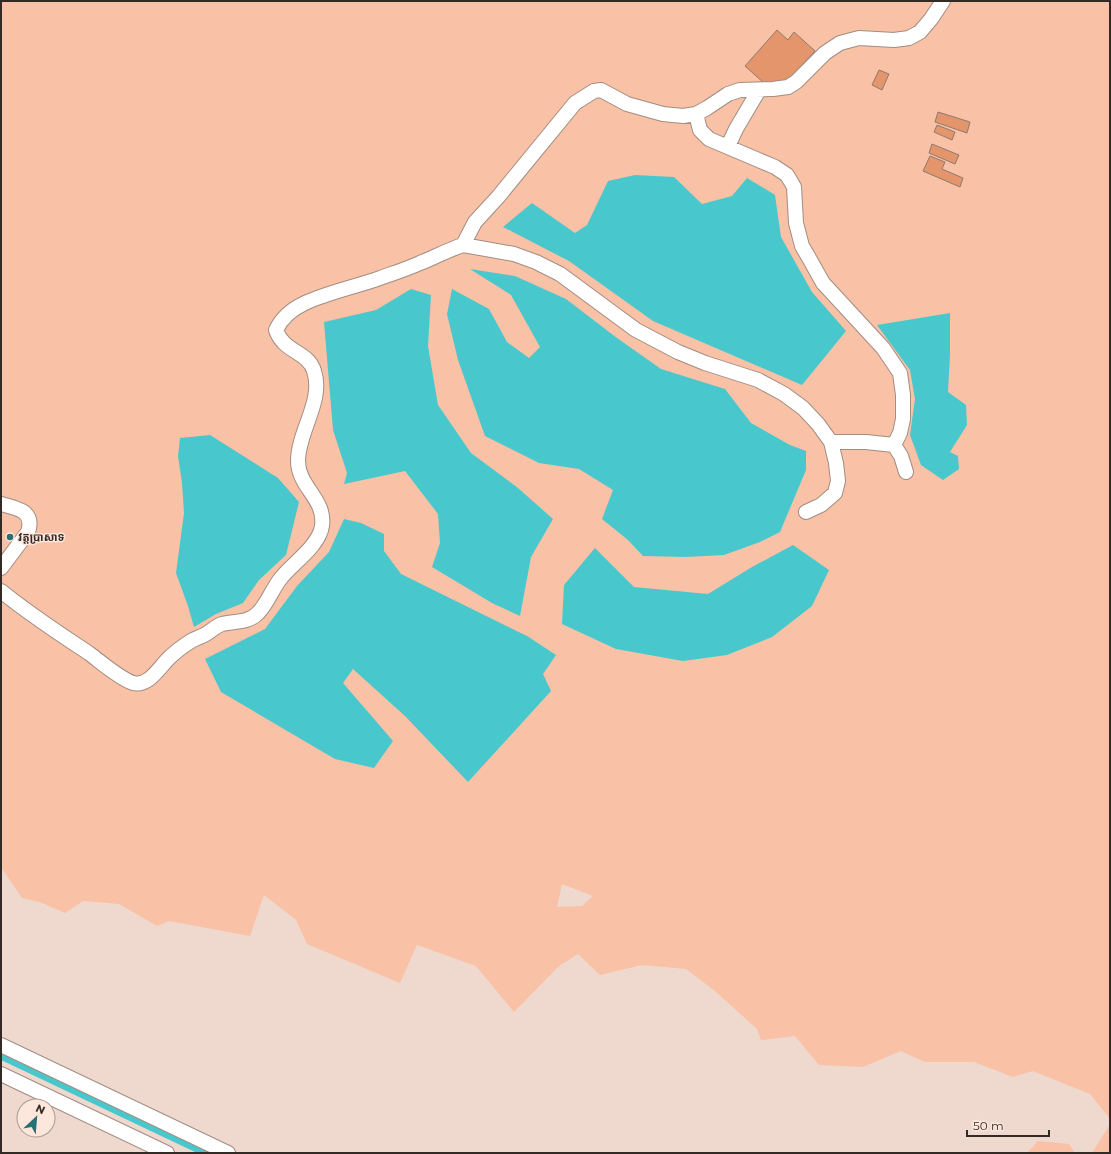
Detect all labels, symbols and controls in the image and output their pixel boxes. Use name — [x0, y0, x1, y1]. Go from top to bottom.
place label: វត្តប្រាសាទ — [18, 530, 65, 544]
marker: វត្តប្រាសាទ — [5, 532, 15, 542]
north arrow — [16, 1098, 56, 1138]
text: N — [33, 1101, 47, 1117]
scale bar — [967, 1112, 1049, 1138]
text: 50 m — [973, 1118, 1004, 1133]

